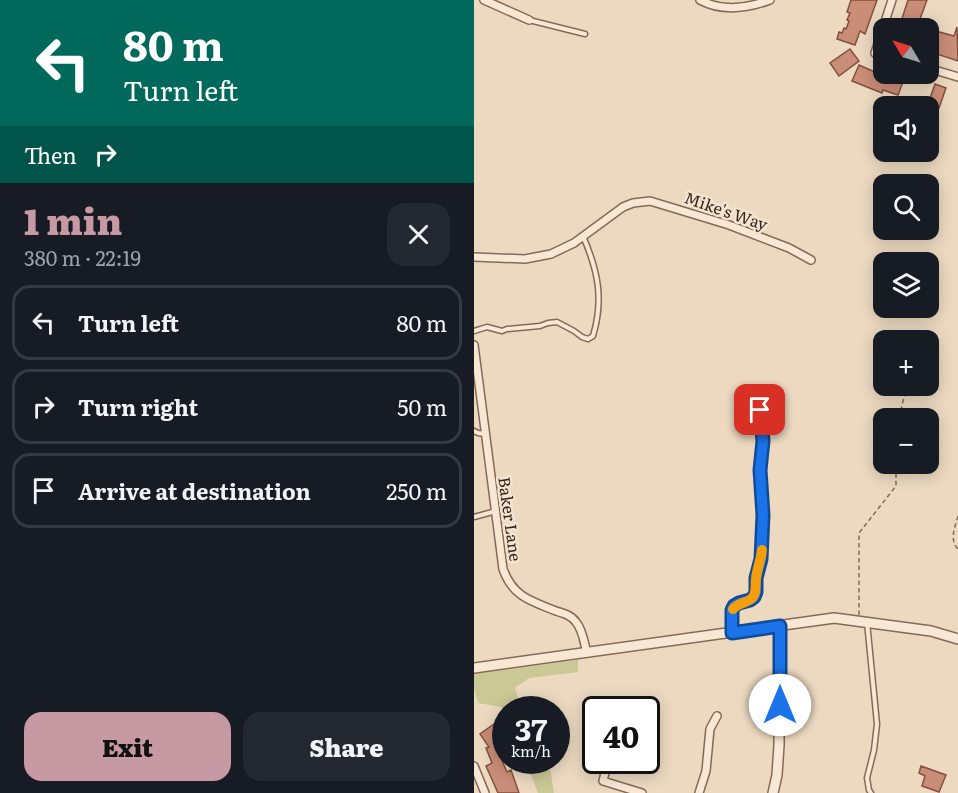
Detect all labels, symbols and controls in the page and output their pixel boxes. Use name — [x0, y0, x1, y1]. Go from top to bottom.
text: 80 m — [123, 12, 224, 74]
north arrow — [873, 18, 939, 84]
map controls — [873, 18, 939, 474]
icon: left — [24, 24, 102, 102]
text: Turn left — [123, 69, 238, 109]
button: sound — [873, 96, 939, 162]
text: Then — [24, 138, 77, 171]
icon: right — [89, 138, 122, 171]
button: search — [873, 174, 939, 240]
street label: Mike's Way — [682, 185, 772, 236]
text: 1 min — [24, 193, 122, 246]
button: close — [387, 203, 450, 266]
text: 380 m · 22:19 — [24, 242, 141, 272]
button: layers — [873, 252, 939, 318]
icon: left — [27, 306, 60, 339]
text: Turn left — [78, 306, 179, 339]
text: 80 m — [396, 306, 447, 339]
button: + — [873, 330, 939, 396]
pin — [734, 384, 785, 435]
icon: right — [27, 390, 60, 423]
text: Turn right — [78, 390, 198, 423]
text: 50 m — [397, 390, 447, 423]
icon: arrive — [743, 393, 776, 426]
button: − — [873, 408, 939, 474]
icon: arrive — [27, 474, 60, 507]
text: Arrive at destination — [78, 474, 311, 507]
text: 250 m — [386, 474, 447, 507]
street label: Baker Lane — [493, 475, 529, 563]
position arrow — [748, 673, 812, 737]
speed limit sign: 40 — [582, 696, 660, 774]
text: 37 — [515, 706, 547, 750]
button: Exit — [24, 712, 231, 781]
button: Share — [243, 712, 450, 781]
text: km/h — [511, 739, 551, 762]

